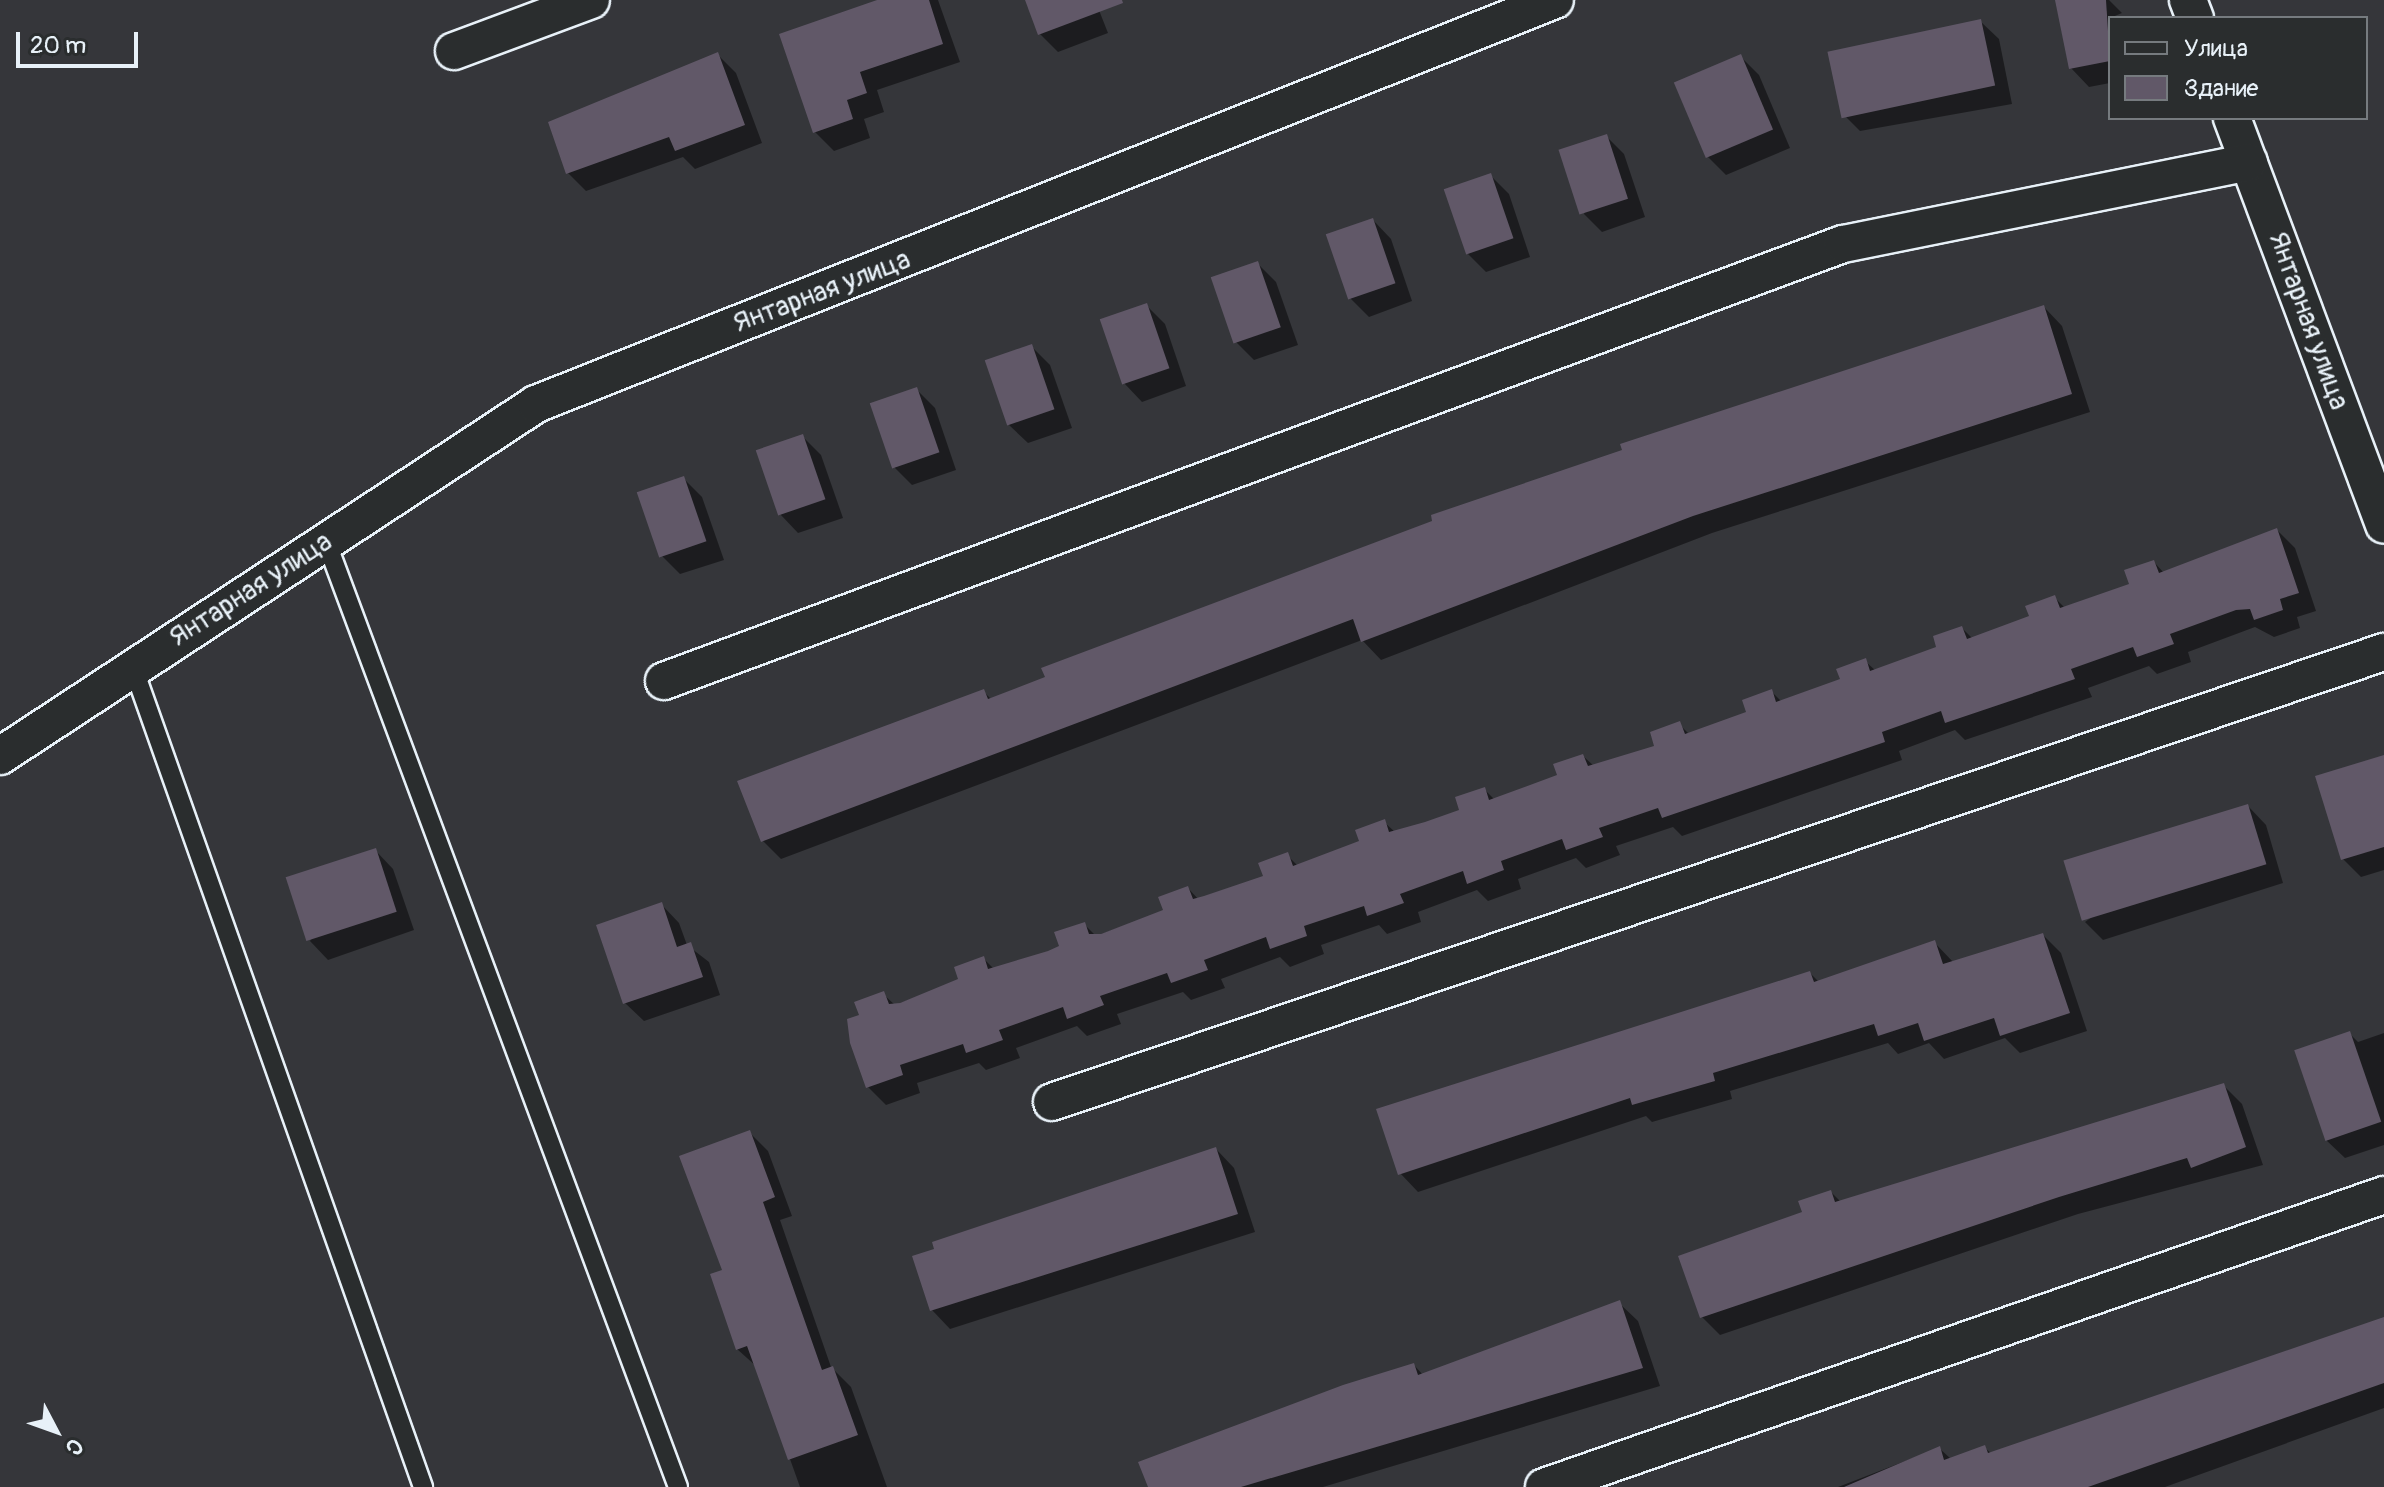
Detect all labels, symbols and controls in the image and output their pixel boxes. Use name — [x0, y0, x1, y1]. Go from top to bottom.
scale bar — [20, 16, 142, 66]
legend — [2108, 16, 2368, 120]
text: 20 m — [30, 31, 86, 60]
text: Улица — [2184, 34, 2248, 63]
text: Здание — [2184, 74, 2258, 103]
street label: Янтарная улица — [2260, 228, 2356, 414]
street label: Янтарная улица — [729, 243, 915, 341]
street label: Янтарная улица — [164, 525, 338, 655]
north arrow — [16, 1391, 96, 1471]
text: С — [59, 1432, 89, 1461]

